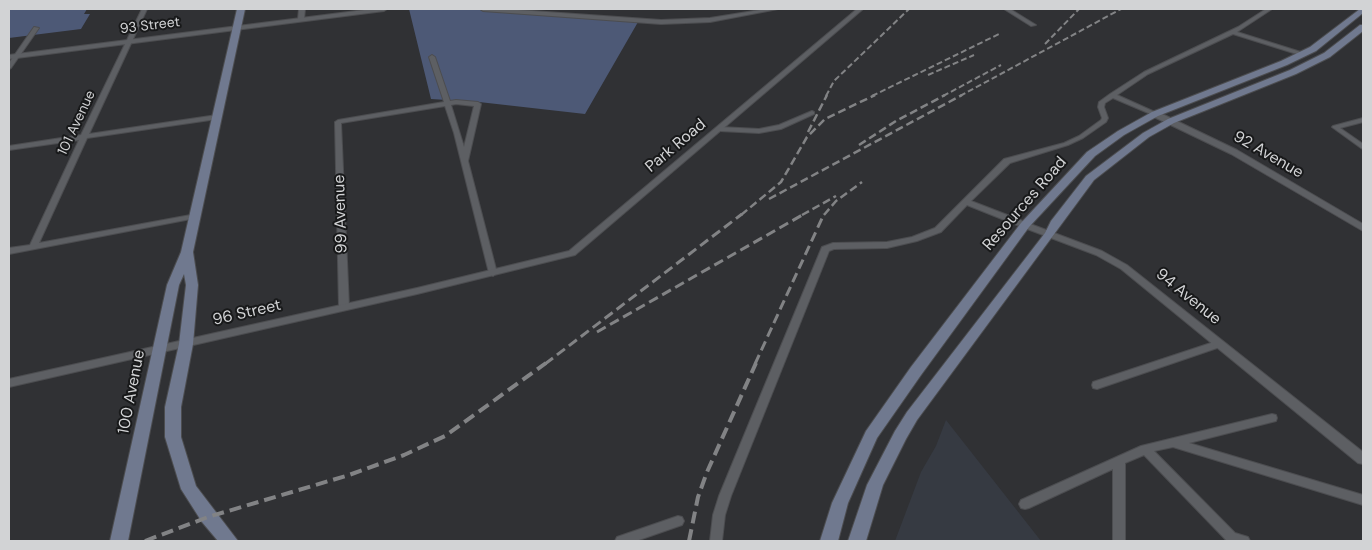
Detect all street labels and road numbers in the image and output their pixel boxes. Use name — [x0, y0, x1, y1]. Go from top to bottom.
street label: 93 Street — [119, 14, 181, 38]
street label: 101 Avenue — [55, 88, 99, 158]
street label: Park Road — [642, 115, 710, 177]
street label: 92 Avenue — [1230, 127, 1306, 183]
street label: Resources Road — [979, 153, 1071, 255]
street label: 99 Avenue — [330, 174, 352, 254]
street label: 94 Avenue — [1152, 265, 1224, 329]
street label: 96 Street — [211, 296, 283, 330]
street label: 100 Avenue — [114, 348, 150, 436]

